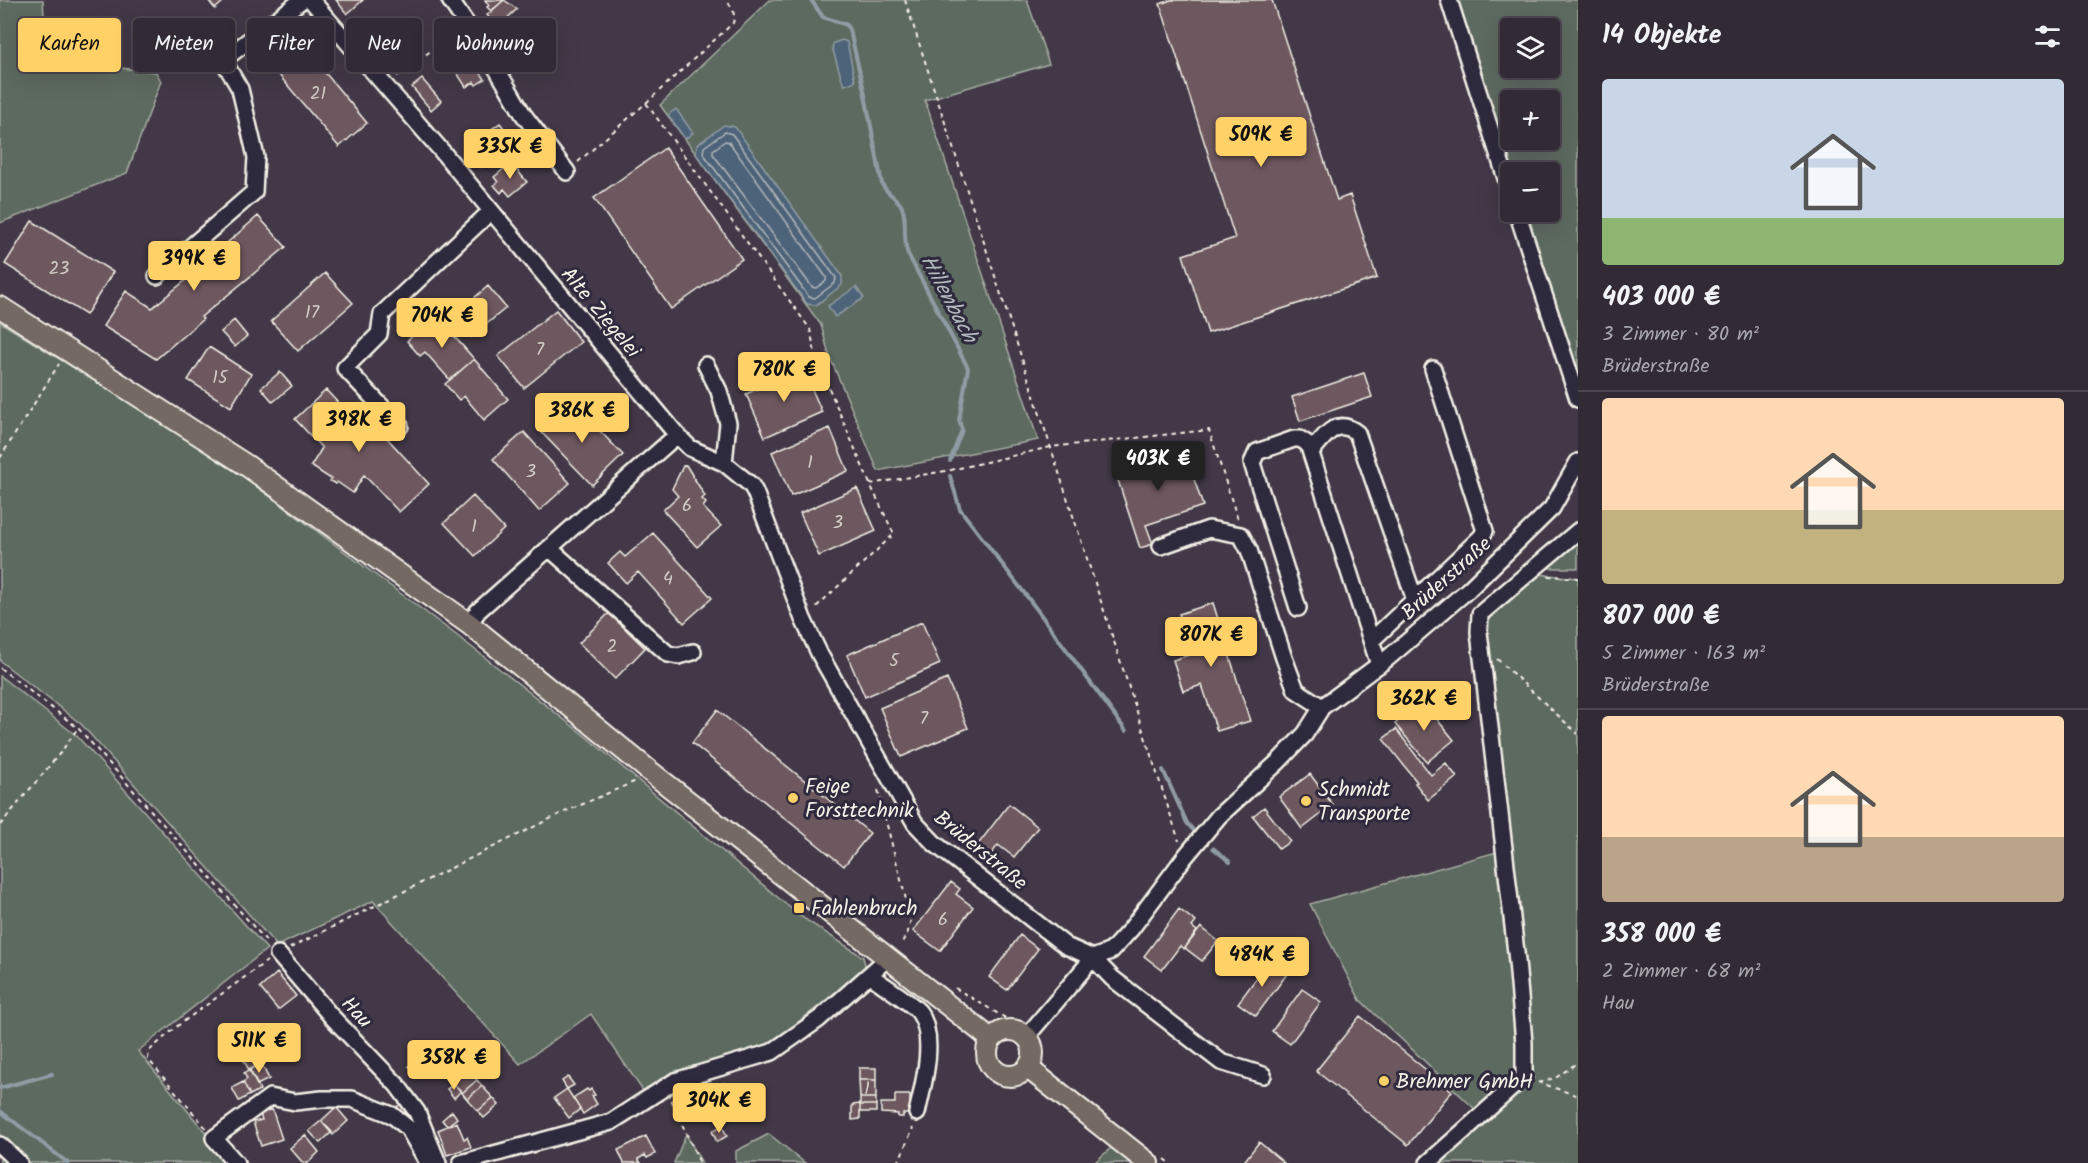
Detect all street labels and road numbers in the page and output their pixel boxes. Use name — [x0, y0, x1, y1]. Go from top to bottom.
street label: Alte Ziegelei — [552, 260, 649, 367]
street label: Brüderstraße — [1394, 529, 1500, 629]
street label: Brüderstraße — [926, 803, 1035, 900]
street label: Hau — [332, 989, 380, 1037]

